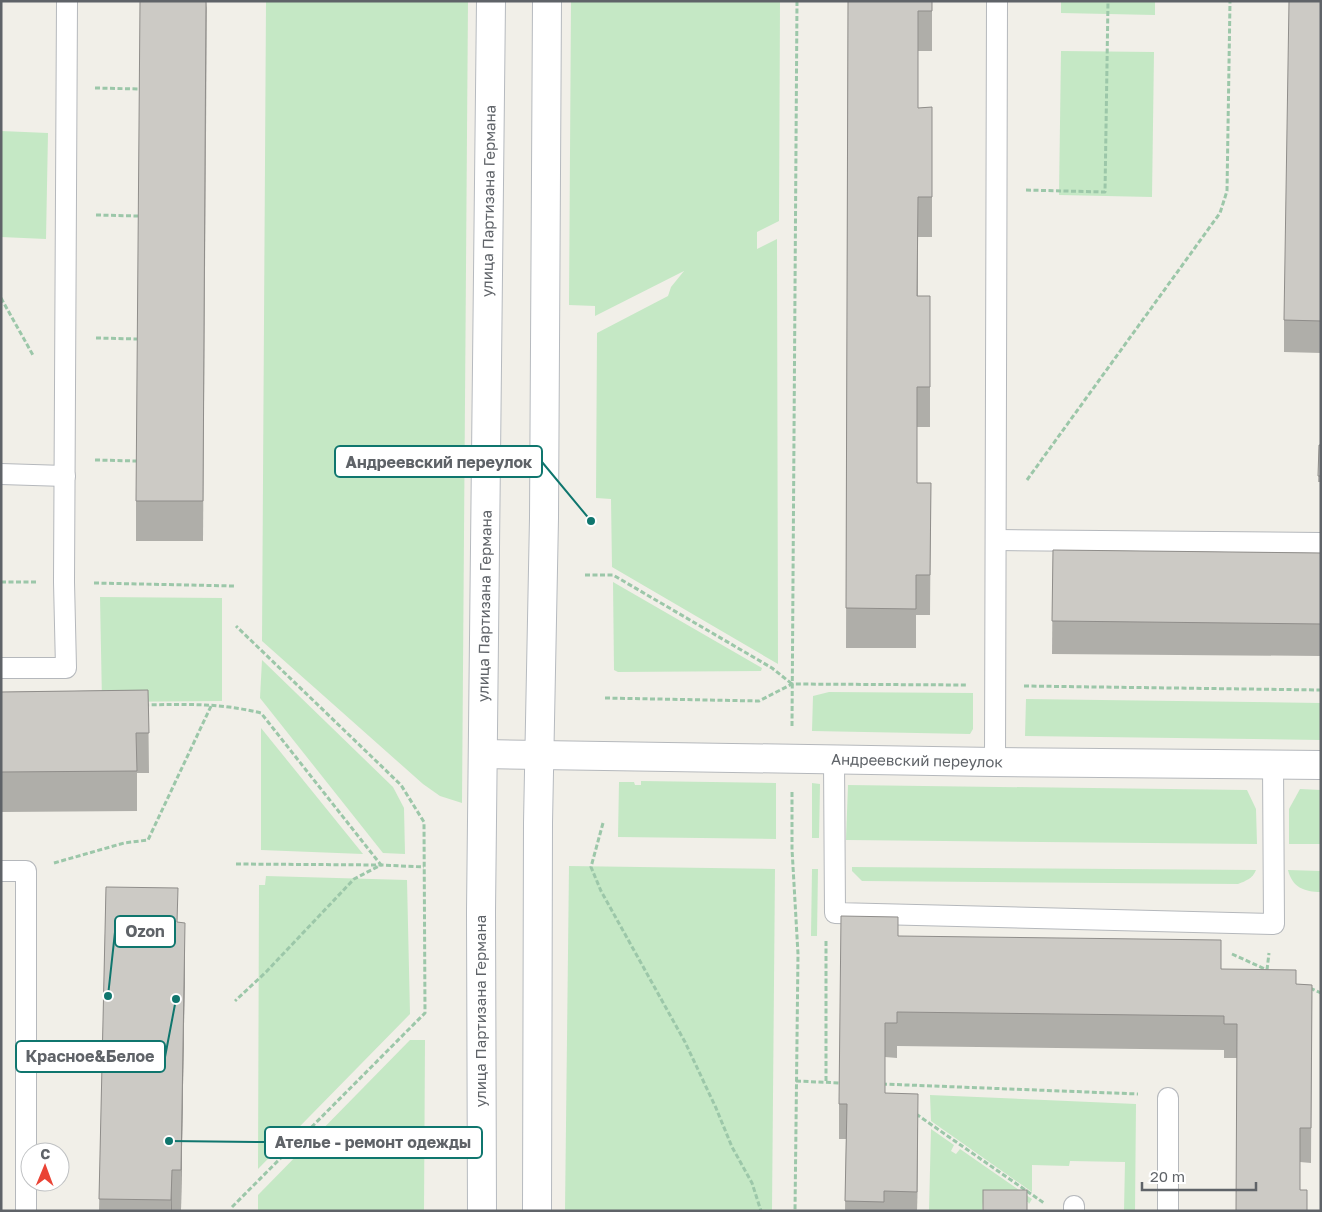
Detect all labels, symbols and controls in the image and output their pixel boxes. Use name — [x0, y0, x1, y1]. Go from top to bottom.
street label: улица Партизана Германа — [477, 105, 499, 297]
callout: Андреевский переулок — [335, 446, 542, 477]
text: Андреевский переулок — [346, 452, 533, 472]
street label: улица Партизана Германа — [473, 510, 495, 702]
street label: Андреевский переулок — [831, 750, 1004, 771]
street label: улица Партизана Германа — [471, 915, 489, 1107]
callout: Ozon — [115, 916, 175, 947]
text: Ozon — [125, 921, 165, 941]
callout: Красное&Белое — [16, 1041, 165, 1072]
text: Красное&Белое — [26, 1046, 154, 1066]
callout: Ателье - ремонт одежды — [265, 1127, 482, 1158]
text: Ателье - ремонт одежды — [275, 1132, 471, 1152]
north arrow — [20, 1142, 70, 1192]
text: С — [40, 1145, 50, 1162]
scale bar — [1142, 1160, 1256, 1192]
text: 20 m — [1150, 1167, 1185, 1185]

